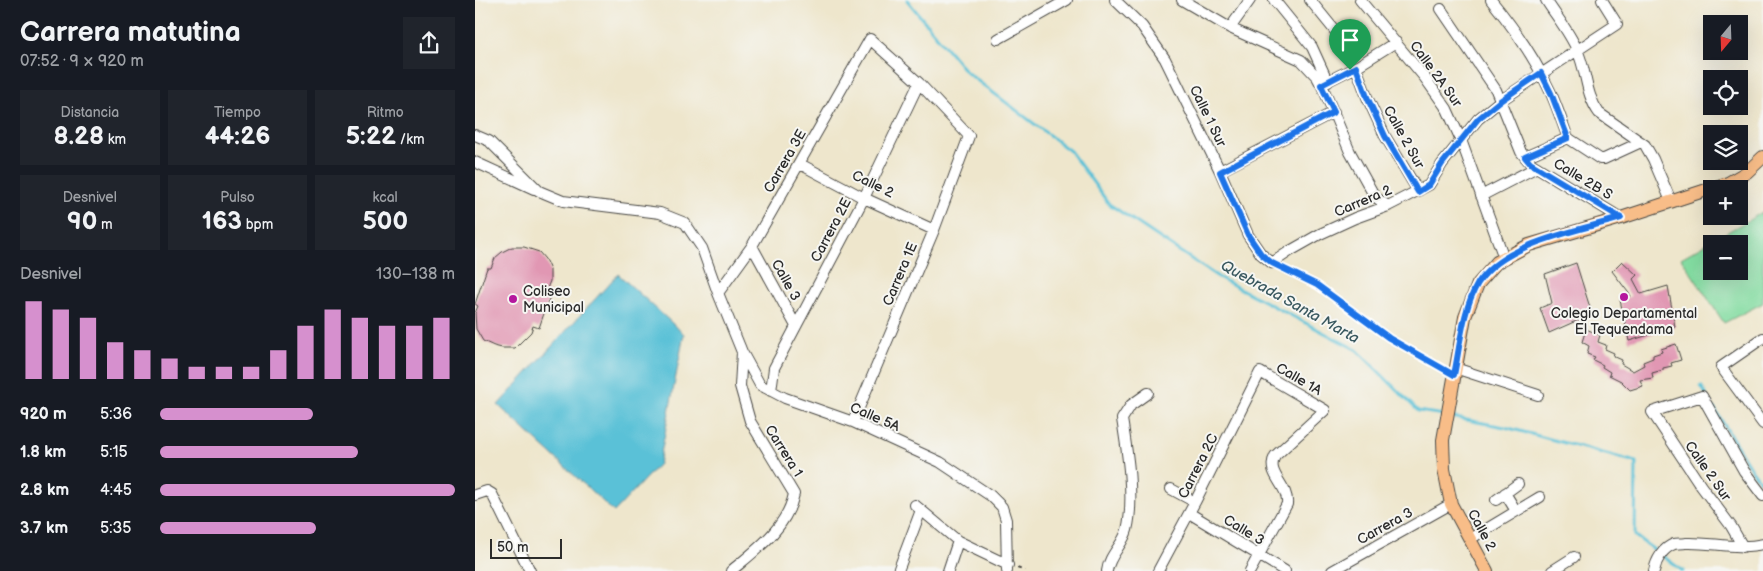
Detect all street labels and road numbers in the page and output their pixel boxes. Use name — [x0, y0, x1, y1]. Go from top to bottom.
street label: Calle 2A Sur — [1406, 38, 1466, 111]
street label: Calle 1 Sur — [1186, 82, 1231, 150]
street label: Calle 2 Sur — [1380, 103, 1429, 172]
street label: Carrera 3E — [760, 126, 810, 196]
street label: Calle 2B S — [1550, 155, 1616, 203]
street label: Calle 2 — [849, 167, 897, 202]
street label: Carrera 2 — [1332, 181, 1395, 221]
street label: Carrera 2E — [807, 195, 855, 265]
street label: Carrera 1E — [879, 240, 921, 308]
street label: Calle 3 — [768, 256, 804, 304]
street label: Calle 1A — [1273, 359, 1325, 399]
street label: Calle 5A — [847, 399, 903, 435]
street label: Carrera 1 — [761, 422, 807, 480]
street label: Carrera 2C — [1174, 431, 1222, 501]
street label: Calle 2 Sur — [1681, 438, 1735, 505]
street label: Carrera 3 — [1354, 504, 1416, 548]
street label: Calle 2 — [1464, 506, 1500, 554]
street label: Calle 3 — [1220, 511, 1268, 549]

